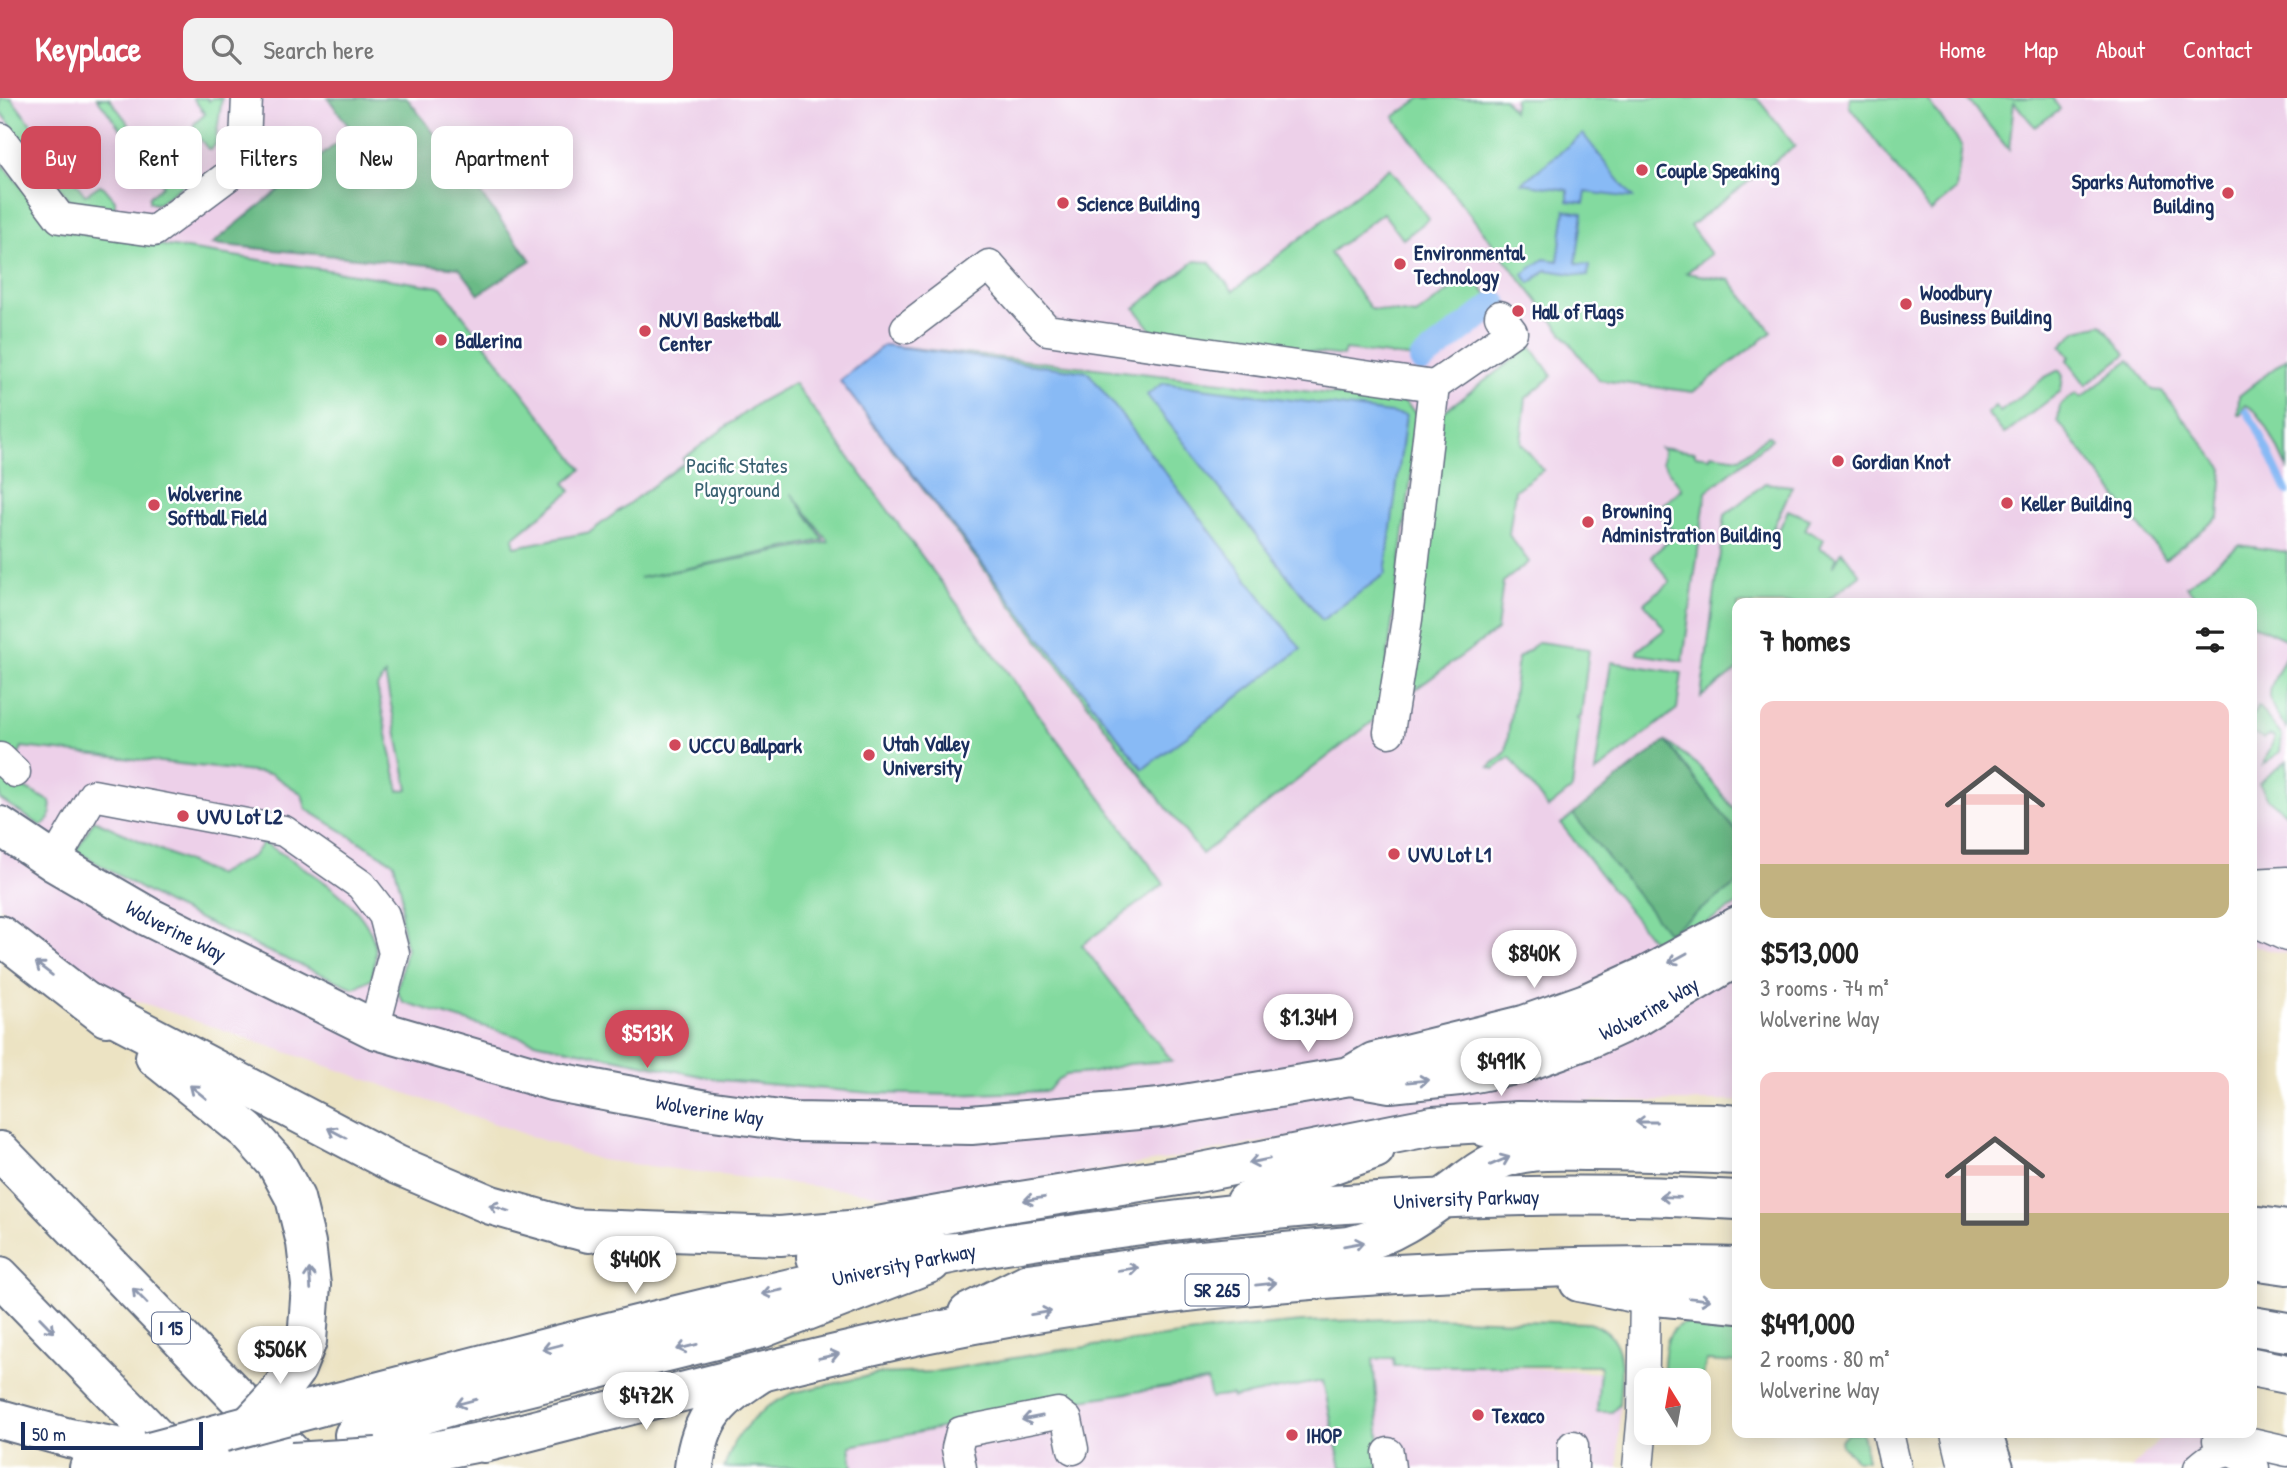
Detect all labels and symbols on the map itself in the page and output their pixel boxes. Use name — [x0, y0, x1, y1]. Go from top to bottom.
place label: Couple Speaking — [1656, 156, 1780, 186]
marker: Couple Speaking — [1634, 162, 1650, 178]
place label: Sparks Automotive Building — [2072, 167, 2215, 221]
marker: Sparks Automotive Building — [2220, 185, 2236, 201]
place label: Science Building — [1077, 189, 1200, 219]
marker: Science Building — [1055, 195, 1071, 211]
place label: Environmental Technology — [1413, 238, 1526, 292]
marker: Environmental Technology — [1392, 256, 1408, 272]
place label: Woodbury Business Building — [1920, 278, 2052, 332]
marker: Woodbury Business Building — [1898, 296, 1914, 312]
place label: Hall of Flags — [1532, 297, 1624, 327]
marker: Hall of Flags — [1510, 303, 1526, 319]
place label: NUVI Basketball Center — [659, 305, 781, 358]
marker: NUVI Basketball Center — [637, 323, 653, 339]
place label: Ballerina — [455, 326, 523, 355]
marker: Ballerina — [433, 332, 449, 348]
place label: Gordian Knot — [1852, 447, 1951, 476]
park label: Pacific States Playground — [686, 451, 788, 504]
marker: Gordian Knot — [1830, 453, 1846, 469]
place label: Wolverine Softball Field — [168, 479, 267, 532]
place label: Keller Building — [2021, 489, 2132, 519]
marker: Keller Building — [1999, 495, 2015, 511]
place label: Browning Administration Building — [1602, 496, 1781, 550]
marker: Wolverine Softball Field — [146, 497, 162, 513]
marker: Browning Administration Building — [1580, 514, 1596, 530]
place label: Utah Valley University — [883, 729, 970, 783]
place label: UCCU Ballpark — [689, 731, 802, 761]
marker: UCCU Ballpark — [667, 737, 683, 753]
marker: Utah Valley University — [861, 747, 877, 763]
place label: UVU Lot L2 — [197, 802, 283, 831]
marker: UVU Lot L2 — [175, 808, 191, 824]
place label: UVU Lot L1 — [1408, 840, 1492, 869]
marker: UVU Lot L1 — [1386, 846, 1402, 862]
street label: Wolverine Way — [121, 892, 232, 968]
pin: $840K — [1485, 930, 1583, 990]
one-way arrow — [1668, 952, 1689, 966]
one-way arrow — [35, 961, 53, 976]
street label: Wolverine Way — [1594, 969, 1704, 1047]
pin: $1.34M — [1251, 995, 1365, 1054]
pin: $513K — [598, 1010, 696, 1070]
pin: $491K — [1452, 1038, 1550, 1098]
one-way arrow — [1406, 1074, 1428, 1087]
one-way arrow — [190, 1084, 208, 1100]
street label: Wolverine Way — [653, 1086, 766, 1132]
one-way arrow — [1635, 1115, 1658, 1129]
one-way arrow — [327, 1126, 347, 1140]
one-way arrow — [1489, 1154, 1510, 1167]
one-way arrow — [1248, 1155, 1271, 1169]
street label: University Parkway — [1392, 1181, 1540, 1215]
one-way arrow — [1658, 1191, 1681, 1204]
one-way arrow — [1024, 1193, 1046, 1206]
one-way arrow — [489, 1201, 511, 1213]
street label: University Parkway — [829, 1235, 978, 1293]
pin: $440K — [586, 1236, 684, 1296]
one-way arrow — [1342, 1237, 1365, 1250]
one-way arrow — [1116, 1262, 1139, 1275]
one-way arrow — [303, 1267, 316, 1290]
road number: SR 265 — [1186, 1274, 1248, 1306]
one-way arrow — [1255, 1278, 1277, 1291]
one-way arrow — [762, 1286, 784, 1299]
one-way arrow — [131, 1287, 148, 1304]
one-way arrow — [1688, 1293, 1711, 1306]
one-way arrow — [1029, 1306, 1052, 1319]
road number: I 15 — [152, 1312, 190, 1344]
one-way arrow — [39, 1316, 56, 1333]
pin: $506K — [231, 1326, 329, 1386]
one-way arrow — [541, 1341, 564, 1354]
one-way arrow — [676, 1341, 699, 1354]
one-way arrow — [817, 1349, 840, 1363]
north arrow — [1634, 1368, 1712, 1446]
pin: $472K — [597, 1372, 695, 1432]
one-way arrow — [455, 1396, 477, 1409]
place label: Texaco — [1491, 1401, 1545, 1430]
marker: Texaco — [1470, 1407, 1486, 1423]
one-way arrow — [1021, 1412, 1044, 1426]
scale bar — [21, 1419, 203, 1451]
place label: IHOP — [1306, 1421, 1343, 1450]
marker: IHOP — [1284, 1427, 1300, 1443]

